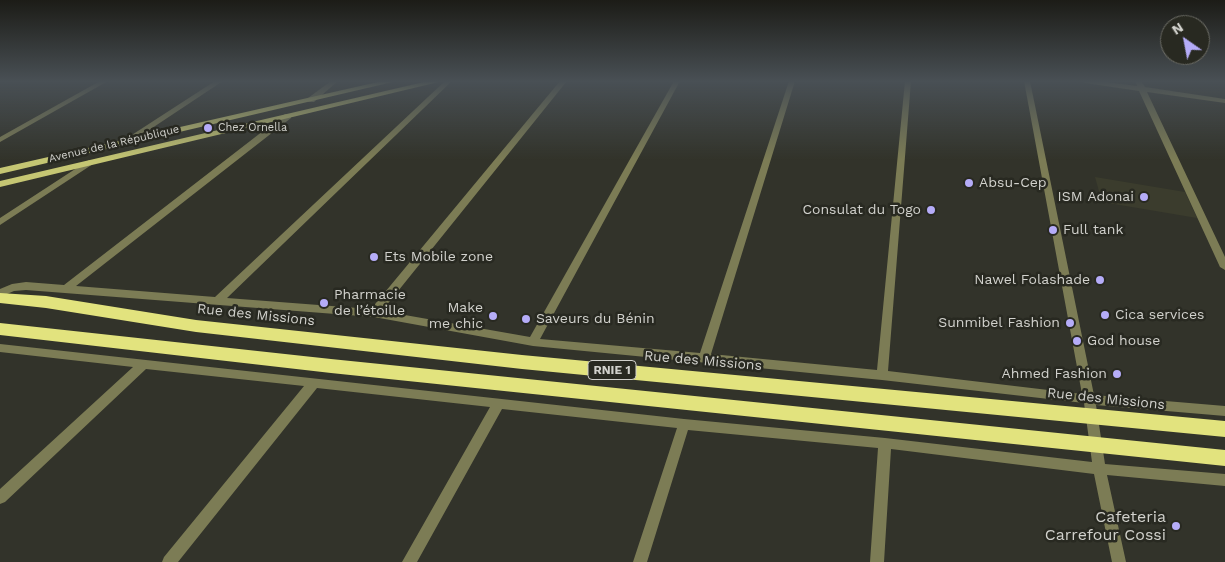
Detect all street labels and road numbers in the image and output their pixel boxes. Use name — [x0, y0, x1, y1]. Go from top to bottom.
street label: Avenue de la République — [48, 123, 180, 165]
street label: Rue des Missions — [196, 300, 316, 330]
street label: Rue des Missions — [643, 347, 763, 375]
road number: RNIE 1 — [588, 360, 636, 380]
street label: Rue des Missions — [1046, 384, 1166, 414]

